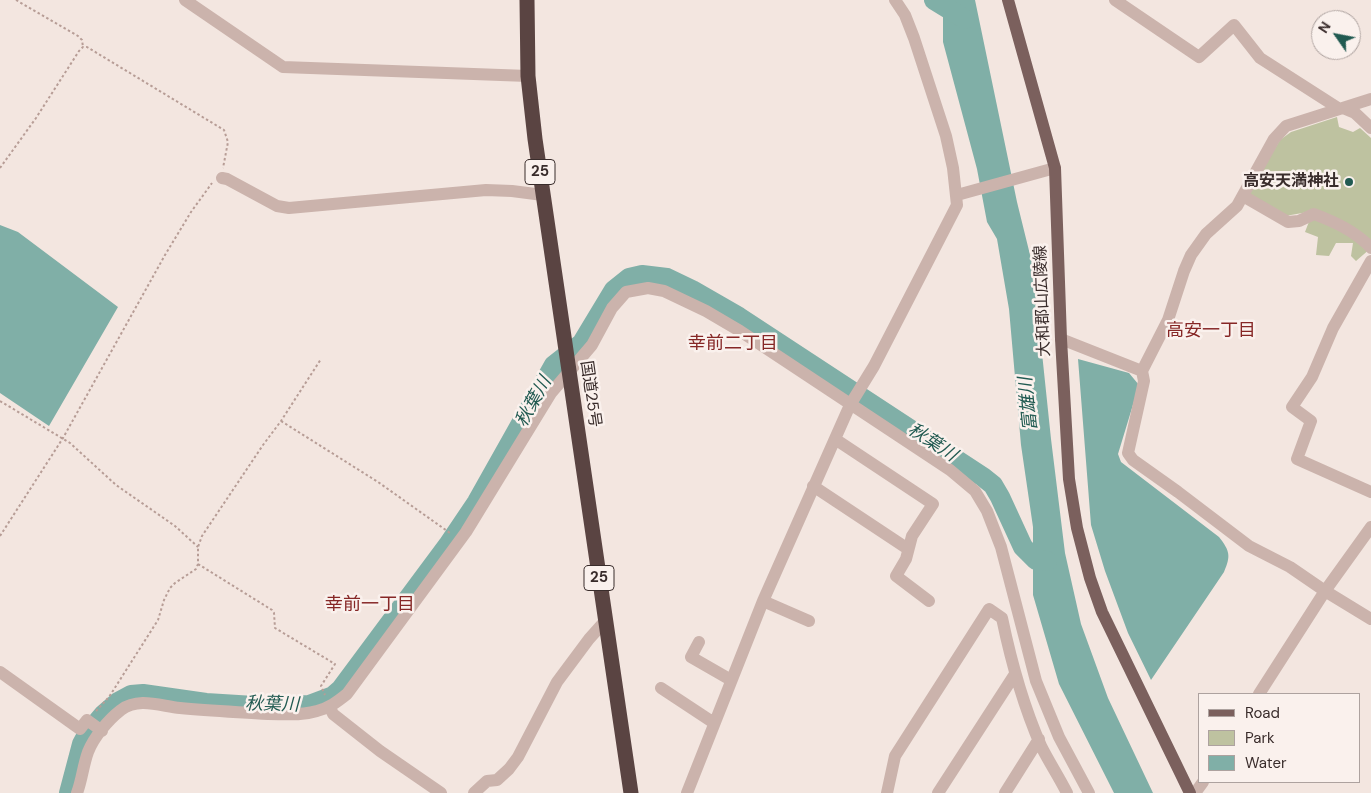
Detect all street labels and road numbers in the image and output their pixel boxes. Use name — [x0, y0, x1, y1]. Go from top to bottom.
road number: 25 — [525, 160, 555, 184]
street label: 大和郡山広陵線 — [1031, 245, 1055, 357]
street label: 国道25号 — [576, 360, 604, 428]
road number: 25 — [584, 566, 614, 590]

